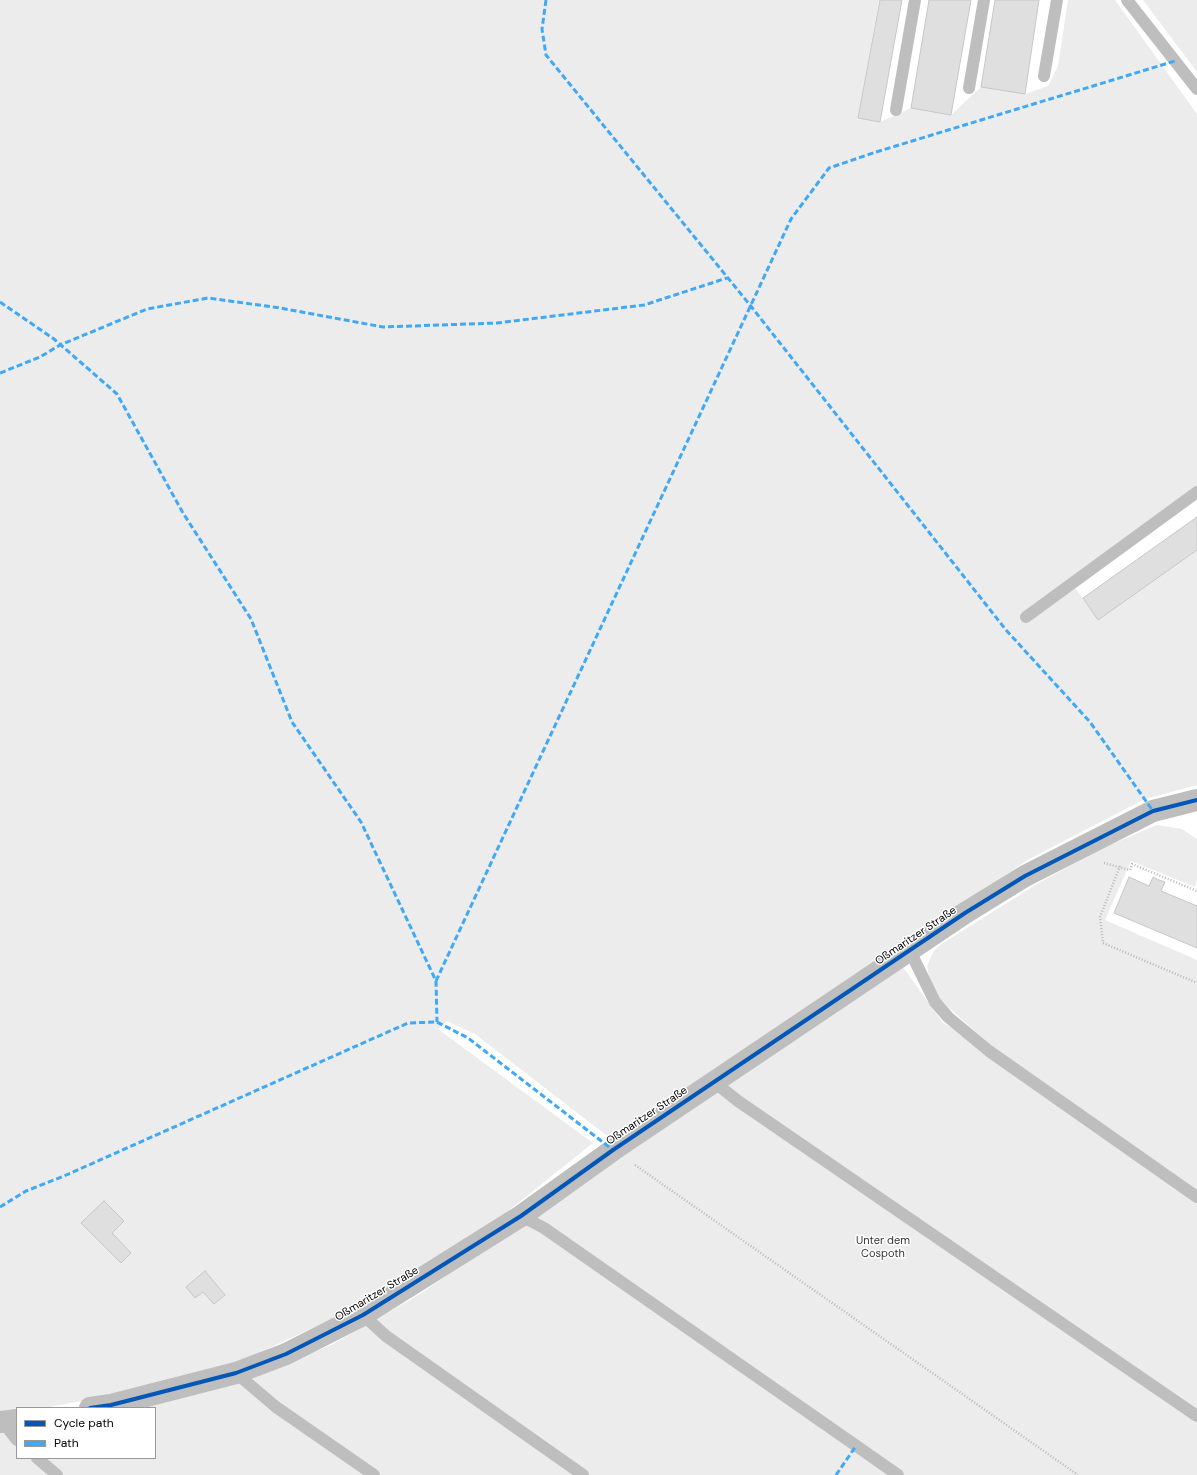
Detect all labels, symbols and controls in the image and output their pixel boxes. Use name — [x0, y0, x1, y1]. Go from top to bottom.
street label: Oßmaritzer Straße — [873, 904, 959, 968]
street label: Oßmaritzer Straße — [604, 1084, 690, 1148]
park label: Unter dem Cospoth — [856, 1234, 910, 1260]
street label: Oßmaritzer Straße — [333, 1264, 421, 1324]
legend — [16, 1407, 156, 1459]
text: Cycle path — [54, 1415, 114, 1431]
text: Path — [54, 1435, 79, 1451]

